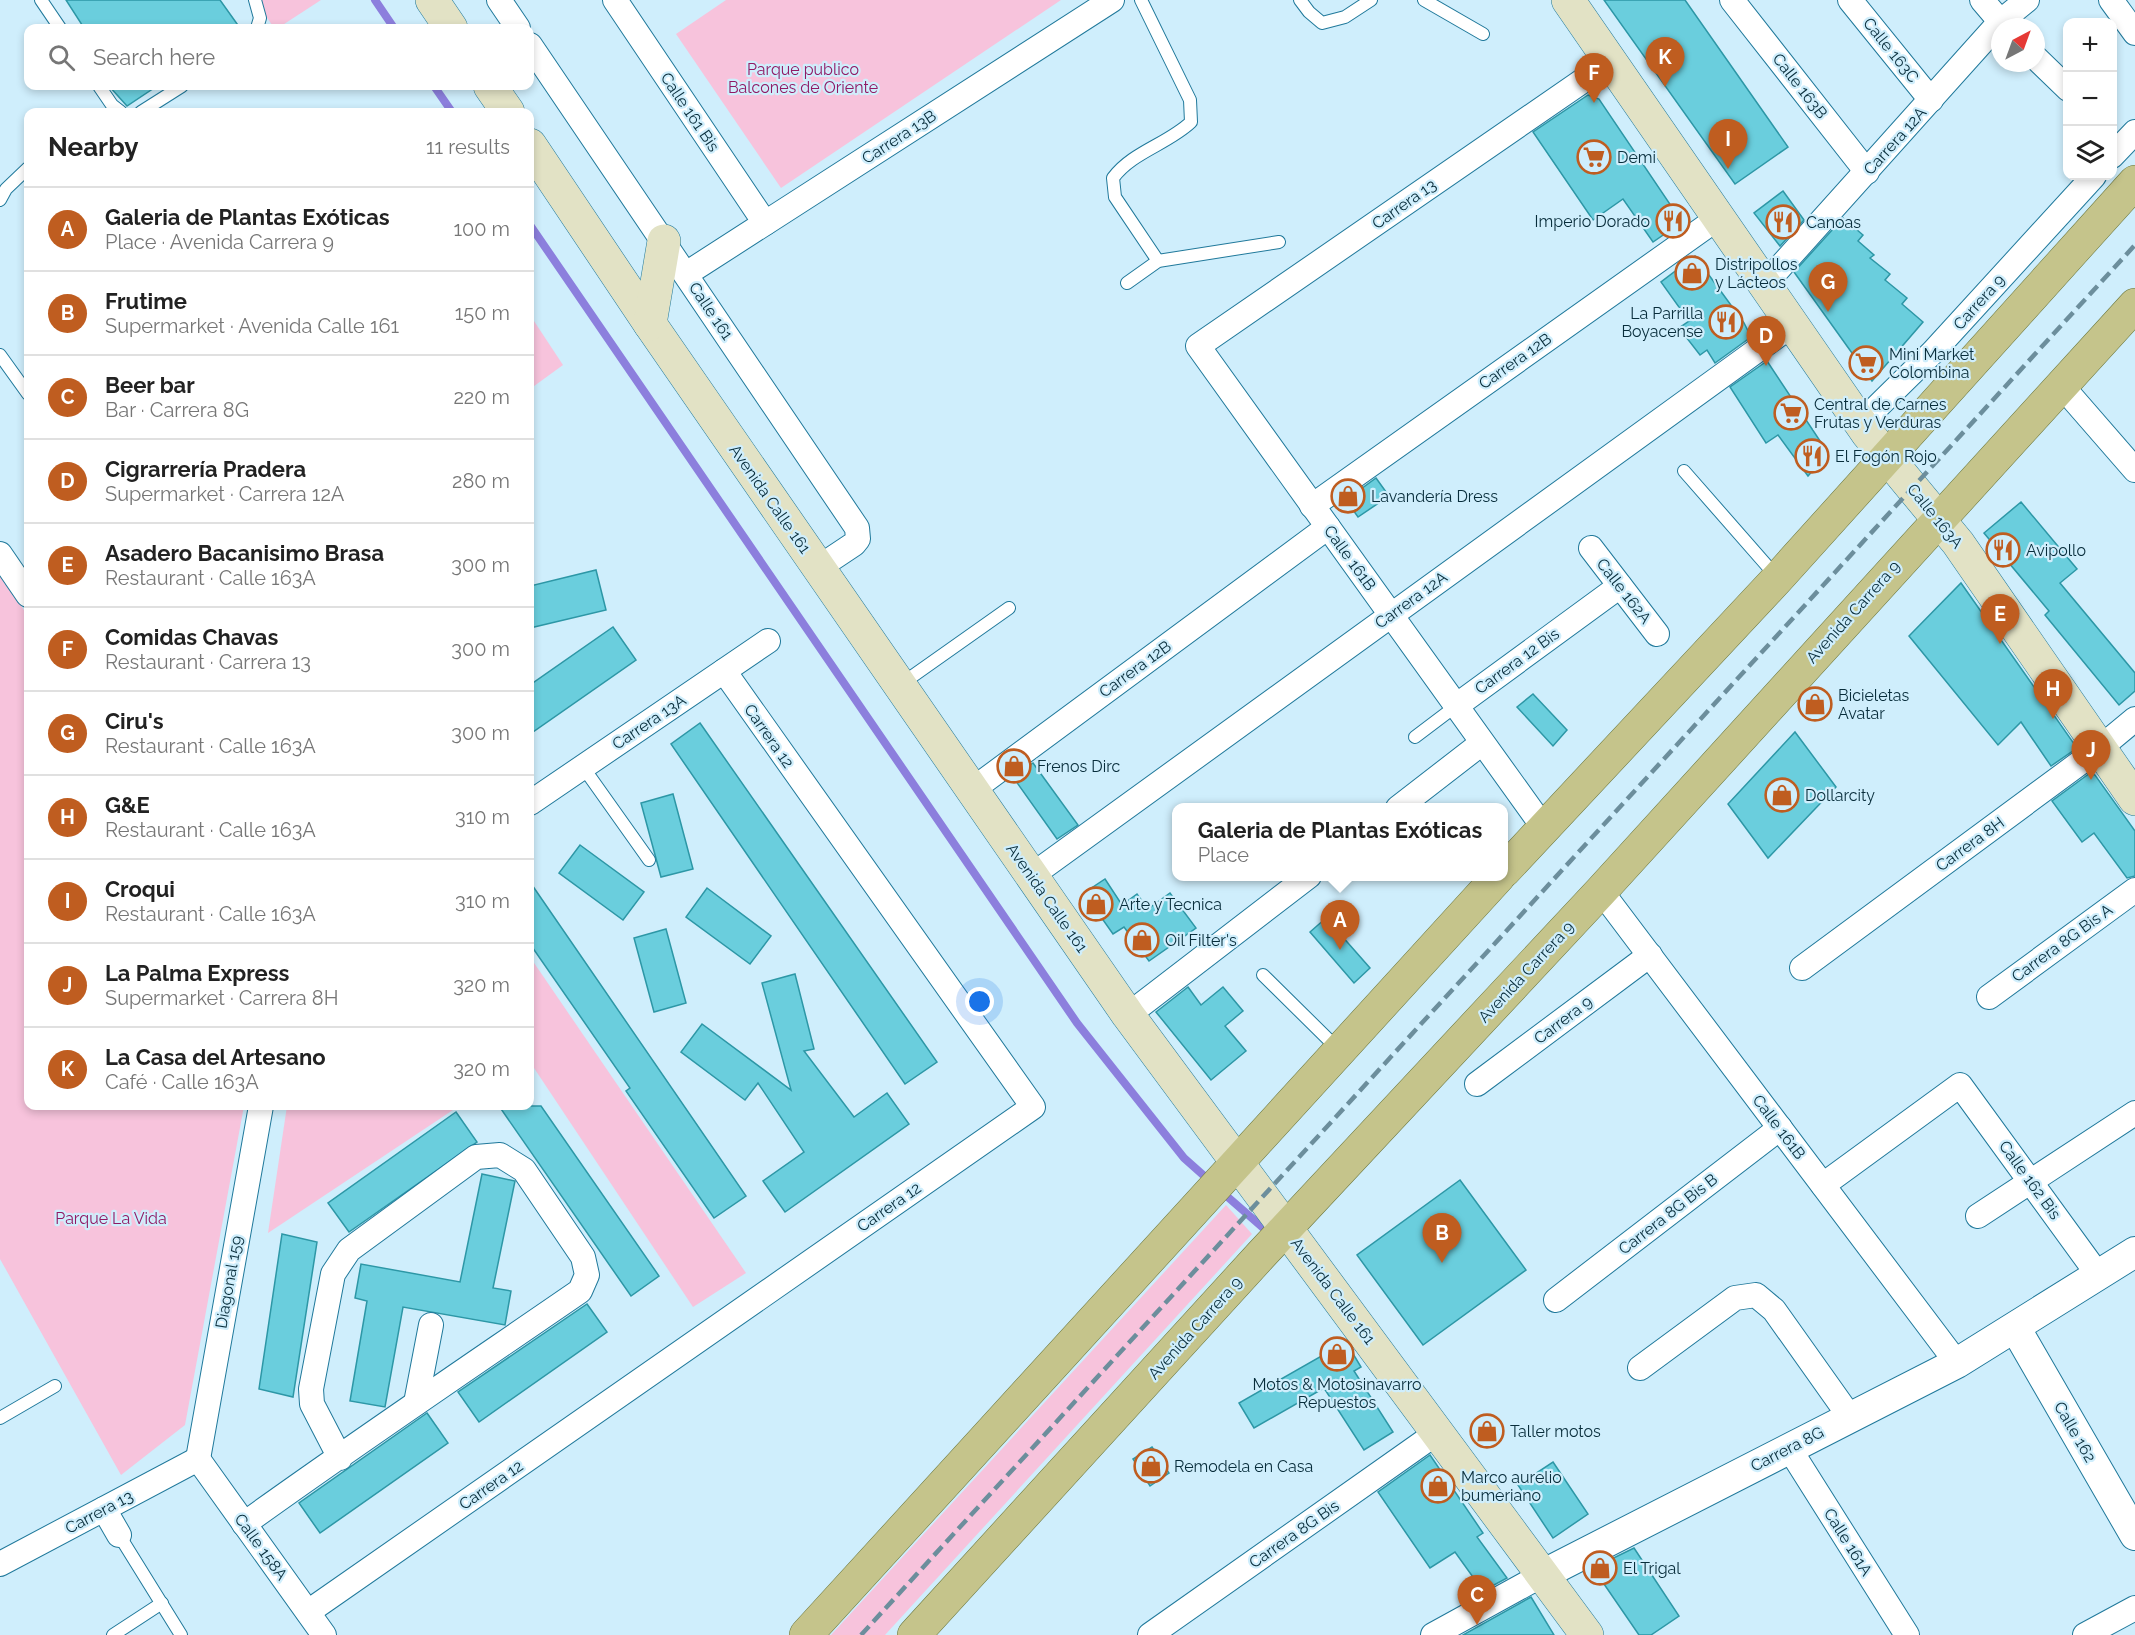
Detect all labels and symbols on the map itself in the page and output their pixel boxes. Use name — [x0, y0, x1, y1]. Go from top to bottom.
street label: Calle 163C — [1859, 14, 1923, 86]
north arrow — [1991, 18, 2045, 72]
pin: K — [1646, 38, 1684, 87]
street label: Calle 163B — [1769, 50, 1831, 122]
pin: F — [1574, 54, 1614, 103]
park label: Parque publico Balcones de Oriente — [728, 60, 878, 97]
street label: Calle 161 Bis — [657, 69, 724, 155]
street label: Carrera 12A — [1860, 103, 1930, 179]
street label: Carrera 13B — [858, 106, 940, 168]
pin: I — [1708, 120, 1748, 169]
supermarket icon: Demi — [1576, 139, 1612, 175]
place label: Demi — [1617, 148, 1656, 167]
street label: Carrera 13 — [1368, 175, 1440, 233]
restaurant icon: Imperio Dorado — [1655, 203, 1691, 239]
restaurant icon: Canoas — [1765, 204, 1801, 240]
place label: Imperio Dorado — [1535, 212, 1650, 231]
place label: Canoas — [1806, 213, 1861, 232]
shop icon: Distripollos y Lácteos — [1674, 255, 1710, 291]
place label: Distripollos y Lácteos — [1715, 255, 1798, 292]
pin: G — [1808, 262, 1848, 312]
street label: Carrera 9 — [1949, 270, 2009, 334]
street label: Calle 161 — [685, 279, 737, 343]
place label: La Parrilla Boyacense — [1621, 304, 1703, 341]
restaurant icon: La Parrilla Boyacense — [1708, 304, 1744, 340]
pin: D — [1746, 316, 1786, 366]
street label: Carrera 12B — [1475, 329, 1555, 393]
supermarket icon: Mini Market Colombina — [1848, 345, 1884, 381]
place label: Mini Market Colombina — [1889, 345, 1975, 382]
supermarket icon: Central de Carnes Frutas y Verduras — [1773, 395, 1809, 431]
place label: Central de Carnes Frutas y Verduras — [1814, 395, 1947, 432]
restaurant icon: El Fogón Rojo — [1794, 438, 1830, 474]
street label: Avenida Calle 161 — [725, 441, 815, 557]
place label: El Fogón Rojo — [1835, 447, 1937, 466]
shop icon: Lavandería Dress — [1330, 478, 1366, 514]
street label: Calle 163A — [1903, 480, 1967, 552]
place label: Lavandería Dress — [1371, 487, 1498, 506]
street label: Calle 161B — [1320, 522, 1380, 594]
restaurant icon: Avipollo — [1985, 532, 2021, 568]
place label: Avipollo — [2026, 541, 2086, 560]
street label: Calle 162A — [1593, 555, 1655, 628]
street label: Avenida Carrera 9 — [1802, 557, 1904, 667]
street label: Carrera 12A — [1371, 567, 1451, 633]
pin: E — [1980, 594, 2020, 644]
street label: Carrera 12 Bis — [1471, 624, 1563, 698]
street label: Carrera 12B — [1095, 637, 1175, 701]
pin: H — [2034, 670, 2072, 719]
shop icon: Bicieletas Avatar — [1797, 686, 1833, 722]
place label: Bicieletas Avatar — [1838, 686, 1910, 723]
street label: Carrera 13A — [609, 690, 690, 754]
street label: Carrera 12 — [740, 700, 798, 772]
pin: J — [2072, 730, 2110, 780]
shop icon: Frenos Dirc — [996, 748, 1032, 784]
place label: Frenos Dirc — [1037, 757, 1121, 776]
shop icon: Dollarcity — [1764, 777, 1800, 813]
place label: Dollarcity — [1805, 786, 1875, 805]
street label: Carrera 8H — [1932, 813, 2008, 875]
street label: Avenida Calle 161 — [1002, 840, 1092, 956]
shop icon: Arte y Tecnica — [1078, 886, 1114, 922]
place label: Arte y Tecnica — [1119, 895, 1222, 914]
pin: A — [1320, 900, 1360, 950]
street label: Carrera 8G Bis A — [2008, 900, 2116, 986]
street label: Avenida Carrera 9 — [1474, 917, 1578, 1027]
shop icon: Oil Filter's — [1124, 922, 1160, 958]
place label: Oil Filter's — [1165, 931, 1237, 950]
your location — [965, 987, 994, 1016]
street label: Carrera 9 — [1530, 992, 1596, 1048]
street label: Calle 161B — [1749, 1091, 1809, 1163]
street label: Calle 162 Bis — [1995, 1137, 2065, 1223]
street label: Carrera 8G Bis B — [1615, 1170, 1721, 1258]
street label: Carrera 12 — [853, 1178, 925, 1236]
park label: Parque La Vida — [55, 1209, 167, 1228]
pin: B — [1422, 1214, 1462, 1263]
street label: Diagonal 159 — [211, 1234, 247, 1330]
street label: Avenida Calle 161 — [1287, 1234, 1379, 1348]
street label: Avenida Carrera 9 — [1144, 1273, 1246, 1383]
shop icon: Motos & Motosinavarro Repuestos — [1319, 1336, 1355, 1372]
place label: Motos & Motosinavarro Repuestos — [1252, 1375, 1422, 1412]
street label: Calle 162 — [2050, 1398, 2100, 1466]
shop icon: Taller motos — [1469, 1413, 1505, 1449]
place label: Taller motos — [1510, 1422, 1601, 1441]
street label: Carrera 8G — [1747, 1423, 1827, 1475]
shop icon: Remodela en Casa — [1133, 1448, 1169, 1484]
street label: Carrera 12 — [455, 1456, 527, 1514]
place label: Remodela en Casa — [1174, 1457, 1313, 1476]
shop icon: Marco aurelio bumeriano — [1420, 1468, 1456, 1504]
place label: Marco aurelio bumeriano — [1461, 1468, 1562, 1505]
street label: Carrera 13 — [62, 1486, 136, 1538]
street label: Carrera 8G Bis — [1245, 1496, 1343, 1572]
street label: Calle 161A — [1820, 1505, 1876, 1579]
street label: Calle 158A — [231, 1510, 292, 1584]
shop icon: El Trigal — [1582, 1550, 1618, 1586]
place label: El Trigal — [1623, 1559, 1681, 1578]
pin: C — [1458, 1576, 1496, 1625]

